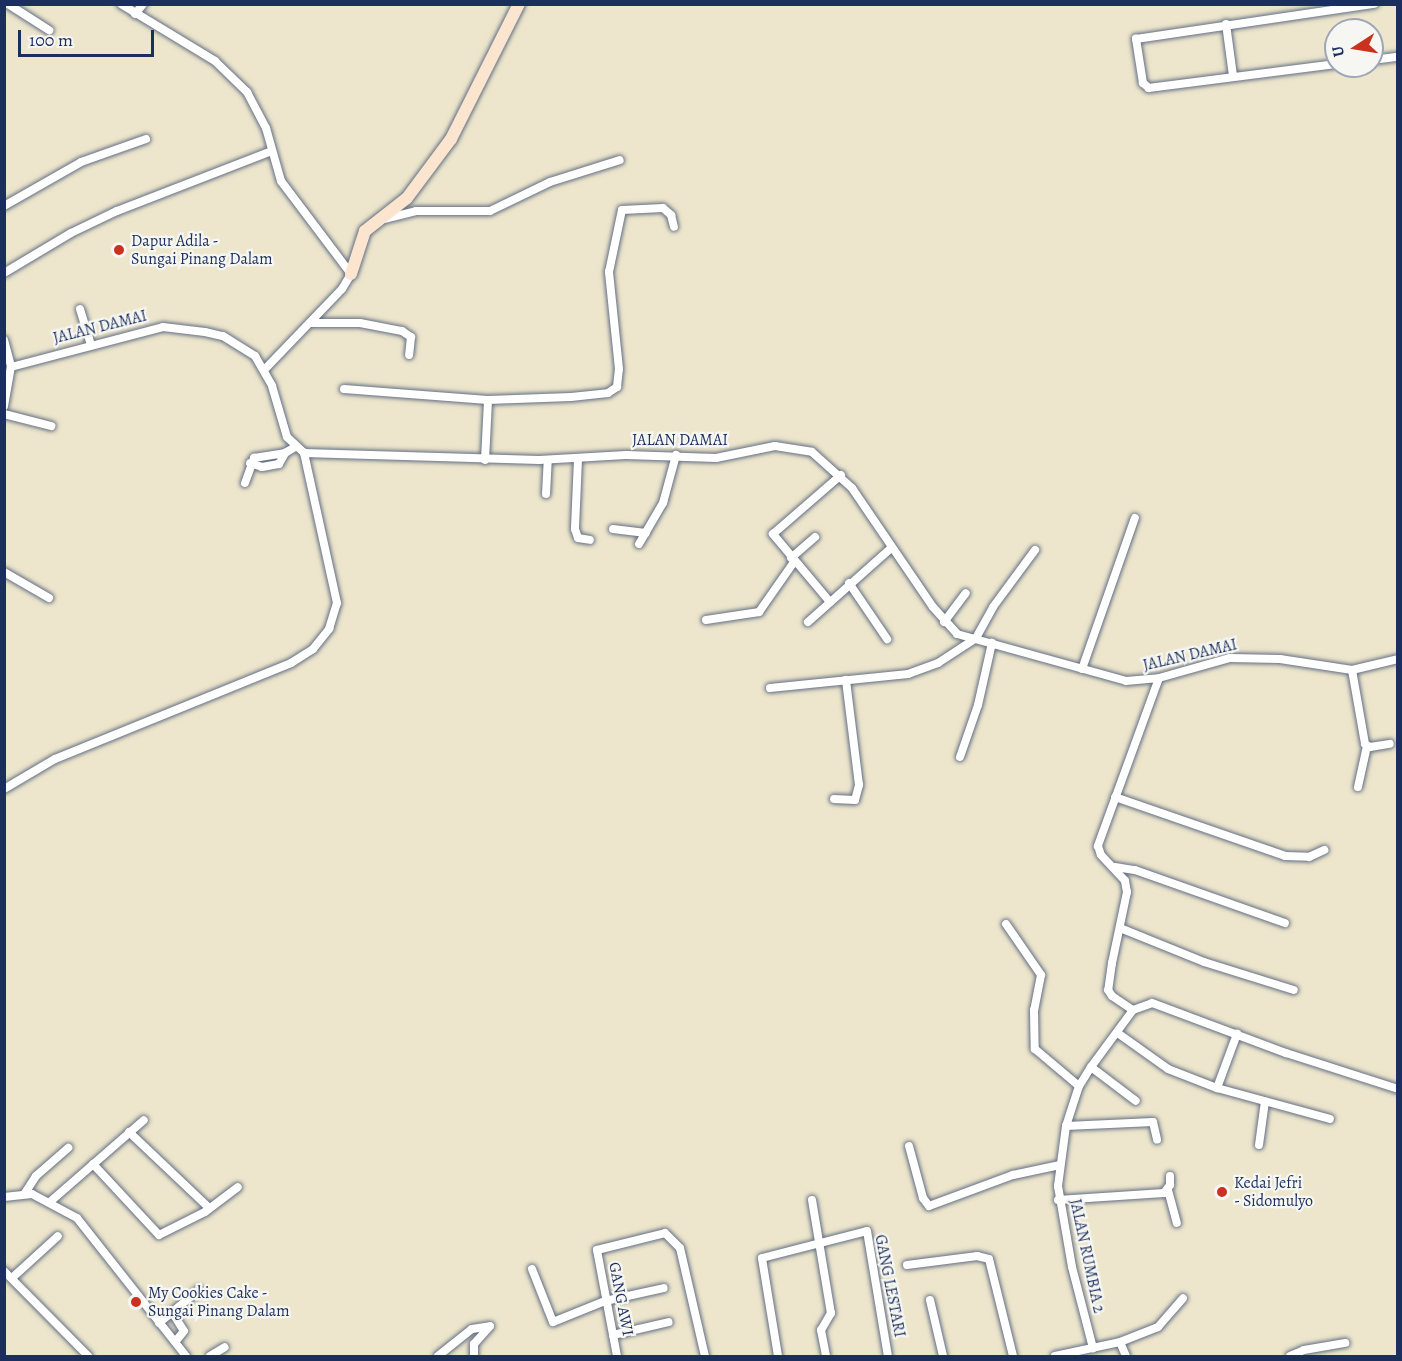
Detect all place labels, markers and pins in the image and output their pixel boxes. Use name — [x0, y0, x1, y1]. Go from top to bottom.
place label: Dapur Adila - Sungai Pinang Dalam — [131, 231, 273, 269]
marker: Dapur Adila - Sungai Pinang Dalam — [112, 243, 126, 257]
place label: Kedai Jefri - Sidomulyo — [1234, 1173, 1313, 1211]
marker: Kedai Jefri - Sidomulyo — [1215, 1185, 1229, 1199]
place label: My Cookies Cake - Sungai Pinang Dalam — [148, 1283, 290, 1321]
marker: My Cookies Cake - Sungai Pinang Dalam — [129, 1295, 143, 1309]

